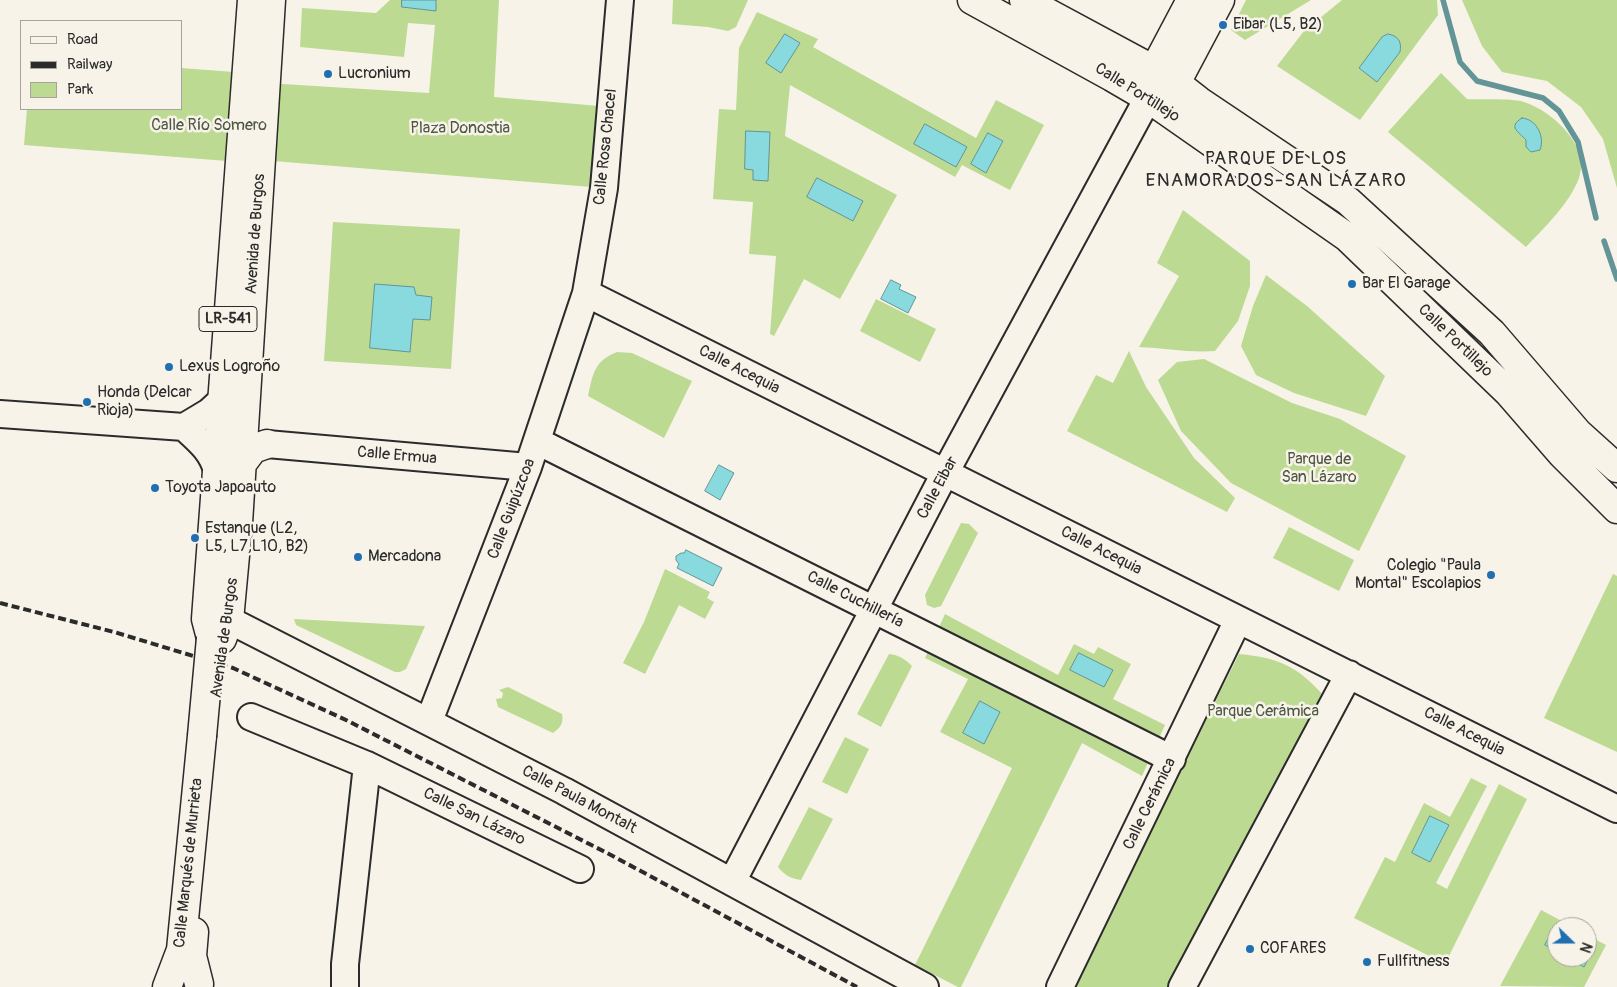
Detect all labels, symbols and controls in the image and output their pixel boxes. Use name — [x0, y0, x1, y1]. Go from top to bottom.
place label: Eibar (L5, B2) — [1233, 15, 1323, 35]
marker: Eibar (L5, B2) — [1217, 19, 1229, 31]
legend — [20, 20, 182, 110]
text: Road — [67, 30, 98, 49]
text: Railway — [67, 55, 112, 74]
street label: Calle Portillejo — [1091, 59, 1183, 127]
place label: Lucronium — [338, 64, 411, 84]
marker: Lucronium — [322, 68, 334, 80]
text: Park — [67, 80, 93, 99]
street label: Calle Rosa Chacel — [590, 88, 622, 206]
park label: Calle Río Somero — [151, 116, 267, 136]
park label: Plaza Donostia — [410, 119, 510, 139]
district label: PARQUE DE LOS ENAMORADOS-SAN LÁZARO — [1143, 148, 1409, 192]
street label: Avenida de Burgos — [242, 173, 270, 295]
place label: Bar El Garage — [1362, 274, 1450, 294]
marker: Bar El Garage — [1346, 278, 1358, 290]
street label: Calle Portillejo — [1414, 301, 1496, 381]
road number: LR-541 — [199, 306, 257, 332]
street label: Calle Acequia — [695, 341, 783, 399]
place label: Lexus Logroño — [179, 357, 280, 377]
marker: Lexus Logroño — [163, 361, 175, 373]
place label: Honda (Delcar Rioja) — [97, 383, 192, 421]
marker: Honda (Delcar Rioja) — [81, 396, 93, 408]
street label: Calle Ermua — [356, 443, 438, 469]
park label: Parque de San Lázaro — [1281, 450, 1357, 488]
street label: Calle Eibar — [913, 453, 963, 523]
street label: Calle Guipúzcoa — [484, 456, 540, 562]
place label: Toyota Japoauto — [165, 478, 276, 498]
marker: Toyota Japoauto — [149, 482, 161, 494]
place label: Estanque (L2, L5, L7,L10, B2) — [205, 519, 309, 557]
street label: Calle Acequia — [1057, 522, 1145, 580]
marker: Estanque (L2, L5, L7,L10, B2) — [189, 532, 201, 544]
place label: Mercadona — [368, 547, 441, 567]
marker: Mercadona — [352, 551, 364, 563]
place label: Colegio "Paula Montal" Escolapios — [1355, 556, 1481, 594]
street label: Calle Cuchillería — [803, 567, 907, 633]
marker: Colegio "Paula Montal" Escolapios — [1485, 569, 1497, 581]
street label: Avenida de Burgos — [207, 577, 243, 699]
park label: Parque Cerámica — [1207, 702, 1319, 722]
street label: Calle Acequia — [1420, 703, 1508, 761]
street label: Calle Cerámica — [1119, 755, 1181, 853]
street label: Calle Paula Montalt — [518, 762, 640, 838]
street label: Calle Marqués de Murrieta — [171, 777, 207, 949]
street label: Calle San Lázaro — [420, 784, 528, 850]
north arrow — [1547, 917, 1597, 967]
place label: COFARES — [1260, 939, 1326, 959]
text: N — [1576, 940, 1595, 955]
marker: COFARES — [1244, 943, 1256, 955]
place label: Fullfitness — [1377, 952, 1449, 972]
marker: Fullfitness — [1361, 956, 1373, 968]

